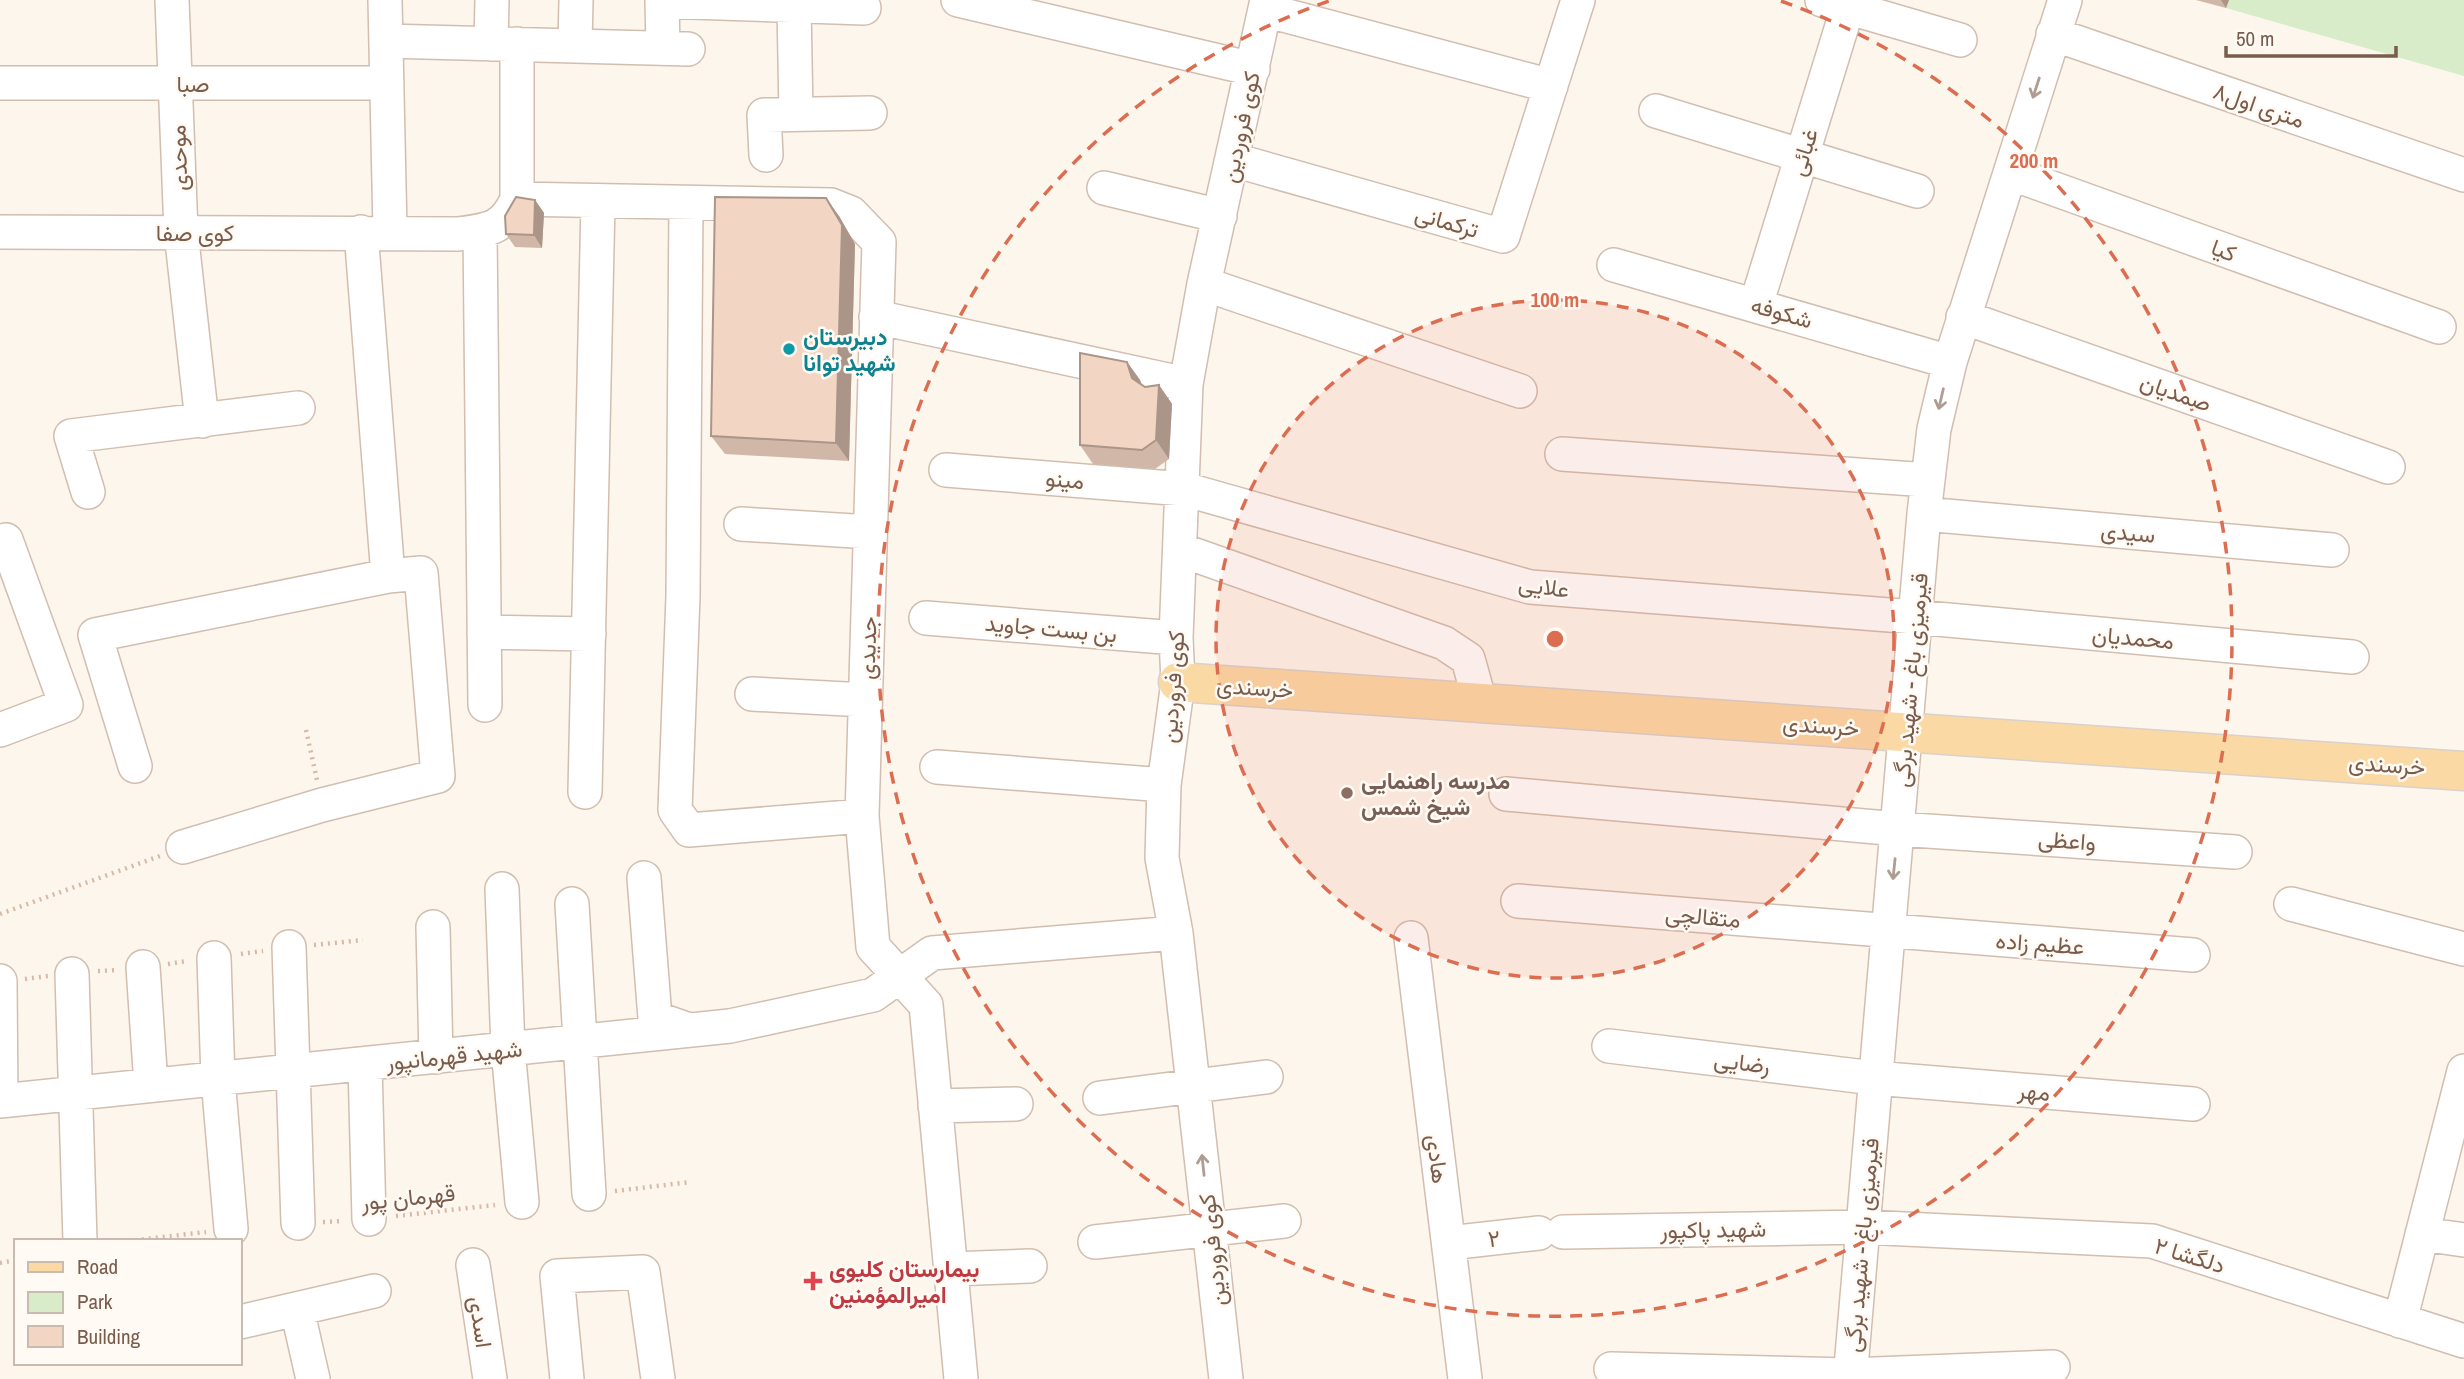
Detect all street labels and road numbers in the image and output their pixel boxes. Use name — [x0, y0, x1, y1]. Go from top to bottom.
street label: صبا — [176, 68, 210, 99]
street label: کوی فروردین — [1213, 69, 1267, 185]
street label: ۸متری اول — [2209, 75, 2309, 135]
street label: موحدی — [161, 124, 195, 192]
street label: غبائی — [1781, 125, 1825, 179]
street label: ترکمانی — [1412, 197, 1482, 245]
street label: کوی صفا — [156, 217, 234, 248]
street label: کیا — [2207, 231, 2241, 269]
street label: شکوفه — [1748, 288, 1816, 336]
street label: صمدیان — [2136, 365, 2216, 419]
street label: مینو — [1044, 462, 1086, 496]
street label: سیدی — [2099, 514, 2157, 550]
street label: علایی — [1517, 567, 1571, 605]
street label: قیرمیزی باغ - شهید برگی — [1885, 571, 1936, 789]
street label: بن بست جاوید — [984, 607, 1118, 649]
street label: جدیدی — [850, 616, 884, 680]
street label: محمدیان — [2091, 618, 2175, 656]
street label: کوی فروردین — [1153, 630, 1191, 744]
street label: خرسندی — [1216, 669, 1294, 705]
street label: خرسندی — [1782, 707, 1860, 743]
street label: خرسندی — [2348, 746, 2426, 782]
street label: واعظی — [2037, 823, 2097, 857]
street label: متقالچی — [1664, 897, 1742, 936]
street label: عظیم زاده — [1995, 924, 2085, 962]
street label: شهید قهرمانپور — [383, 1032, 524, 1079]
street label: رضایی — [1712, 1043, 1772, 1081]
street label: مهر — [2015, 1074, 2052, 1108]
street label: هادی — [1420, 1133, 1456, 1185]
street label: قیرمیزی باغ - شهید برگی — [1836, 1136, 1887, 1354]
street label: قهرمان پور — [358, 1177, 457, 1218]
street label: کوی فروردین — [1191, 1192, 1233, 1308]
street label: شهید پاکپور — [1658, 1213, 1767, 1246]
street label: ۲ — [1486, 1222, 1502, 1254]
street label: دلگشا ۲ — [2151, 1230, 2229, 1280]
street label: اسدی — [462, 1294, 500, 1350]

